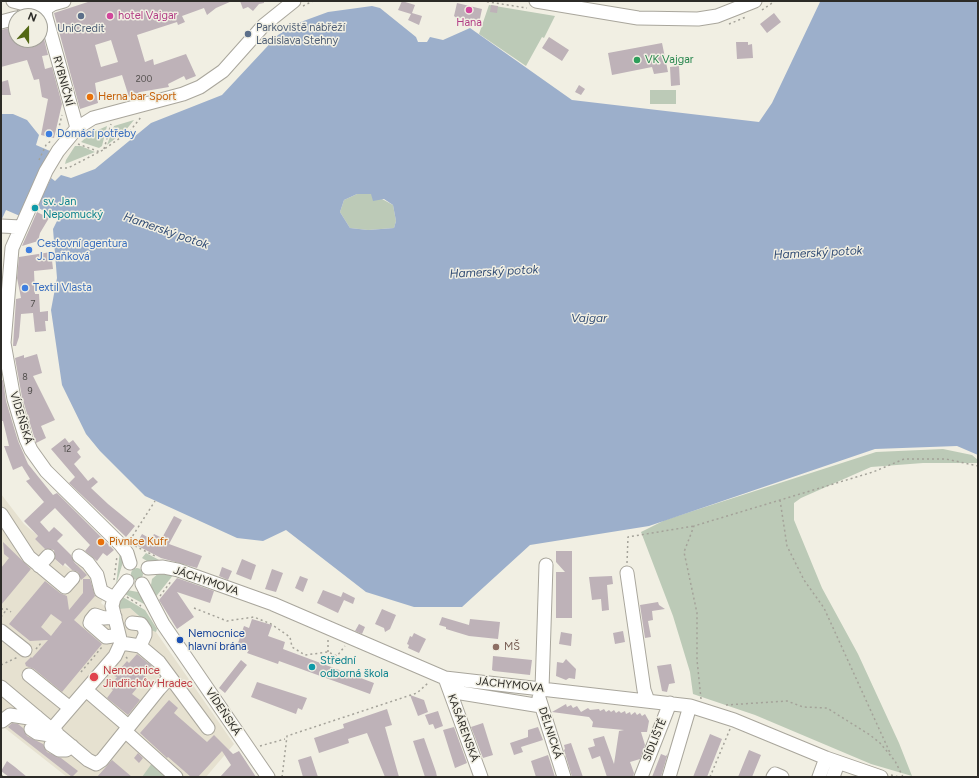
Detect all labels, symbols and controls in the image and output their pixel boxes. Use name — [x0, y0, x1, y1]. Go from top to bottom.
marker: Hana — [464, 5, 474, 15]
north arrow — [8, 8, 48, 48]
place label: hotel Vajgar — [118, 9, 177, 23]
text: N — [26, 10, 38, 25]
marker: UniCredit — [76, 11, 86, 21]
marker: hotel Vajgar — [105, 11, 115, 21]
place label: Hana — [456, 16, 482, 30]
place label: Parkoviště nábřeží Ladislava Stehny — [256, 21, 345, 47]
place label: UniCredit — [57, 22, 105, 36]
marker: Parkoviště nábřeží Ladislava Stehny — [243, 29, 253, 39]
place label: VK Vajgar — [645, 53, 694, 67]
street label: RYBNIČNÍ — [50, 55, 76, 107]
marker: VK Vajgar — [632, 55, 642, 65]
house number: 200 — [136, 74, 152, 84]
place label: Herna bar Sport — [98, 90, 176, 104]
marker: Herna bar Sport — [85, 92, 95, 102]
place label: Domácí potřeby — [57, 127, 136, 141]
marker: Domácí potřeby — [44, 129, 54, 139]
place label: sv. Jan Nepomucký — [43, 195, 103, 221]
marker: sv. Jan Nepomucký — [30, 203, 40, 213]
water label: Hamerský potok — [122, 210, 210, 252]
place label: Cestovní agentura J. Daňková — [37, 237, 127, 263]
water label: Hamerský potok — [773, 243, 863, 263]
marker: Cestovní agentura J. Daňková — [24, 245, 34, 255]
water label: Hamerský potok — [449, 262, 539, 282]
place label: Textil Vlasta — [33, 281, 92, 295]
marker: Textil Vlasta — [20, 283, 30, 293]
house number: 7 — [31, 299, 35, 309]
water label: Vajgar — [571, 311, 607, 325]
house number: 8 — [22, 372, 28, 382]
house number: 9 — [27, 386, 33, 396]
street label: VÍDEŇSKÁ — [7, 390, 35, 446]
house number: 12 — [63, 444, 71, 454]
place label: Pivnice Kufr — [109, 535, 168, 549]
marker: Pivnice Kufr — [96, 537, 106, 547]
street label: JÁCHYMOVA — [172, 564, 240, 598]
place label: Nemocnice hlavní brána — [188, 627, 247, 653]
marker: Nemocnice hlavní brána — [175, 635, 185, 645]
place label: MŠ — [504, 640, 520, 654]
marker: MŠ — [491, 642, 501, 652]
place label: Střední odborná škola — [320, 654, 389, 680]
marker: Střední odborná škola — [307, 662, 317, 672]
place label: Nemocnice Jindřichův Hradec — [103, 664, 193, 690]
marker: Nemocnice Jindřichův Hradec — [88, 671, 100, 683]
street label: JÁCHYMOVA — [475, 675, 545, 695]
street label: VÍDEŇSKÁ — [202, 686, 244, 738]
street label: KASÁRENSKÁ — [445, 692, 481, 764]
street label: DĚLNICKÁ — [535, 706, 565, 760]
street label: SÍDLIŠTĚ — [640, 717, 670, 763]

